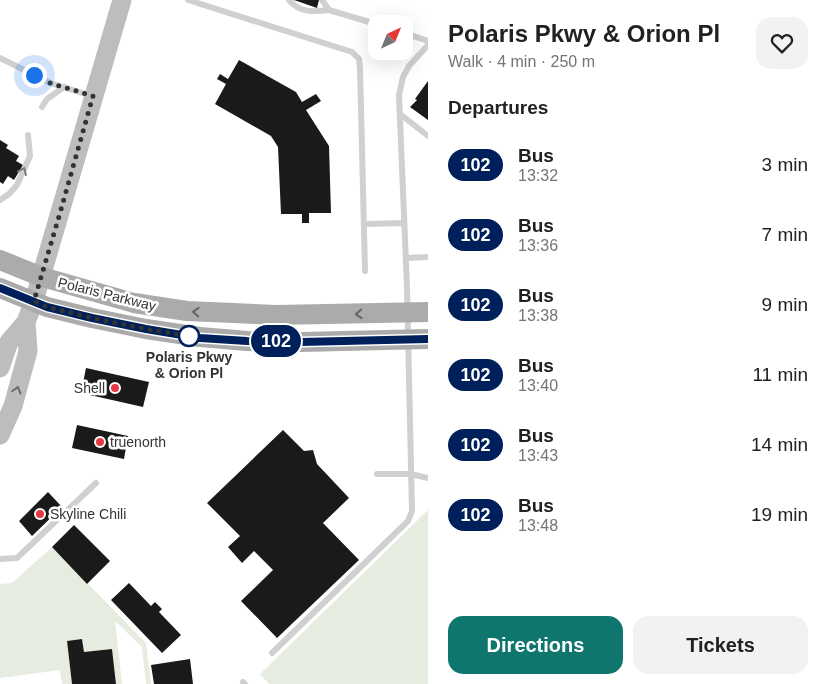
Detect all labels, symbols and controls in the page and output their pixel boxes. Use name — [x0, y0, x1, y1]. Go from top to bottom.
north arrow — [368, 15, 412, 60]
map controls — [368, 15, 413, 60]
button: heart — [756, 17, 808, 69]
text: Polaris Pkwy & Orion Pl — [448, 20, 720, 47]
text: Walk · 4 min · 250 m — [448, 53, 595, 70]
your location — [22, 63, 47, 88]
text: Departures — [448, 97, 548, 118]
text: Bus — [518, 145, 554, 166]
text: 3 min — [762, 154, 808, 175]
text: 102 — [460, 155, 491, 175]
one-way arrow — [17, 167, 28, 176]
text: 13:32 — [518, 167, 558, 184]
text: Bus — [518, 215, 554, 236]
text: 7 min — [762, 224, 808, 245]
text: 102 — [460, 225, 491, 245]
text: 13:36 — [518, 237, 558, 254]
street label: Polaris Parkway — [56, 274, 158, 314]
text: Bus — [518, 285, 554, 306]
text: 9 min — [762, 294, 808, 315]
text: 102 — [460, 295, 491, 315]
one-way arrow — [192, 306, 200, 317]
text: 13:38 — [518, 307, 558, 324]
one-way arrow — [354, 309, 362, 319]
marker: Polaris Pkwy & Orion Pl — [178, 325, 200, 347]
line badge: 102 — [247, 325, 305, 357]
text: 102 — [261, 331, 291, 351]
place label: Polaris Pkwy & Orion Pl — [146, 349, 232, 381]
text: Bus — [518, 355, 554, 376]
text: 11 min — [752, 364, 808, 385]
text: 102 — [460, 365, 491, 385]
text: 13:40 — [518, 377, 558, 394]
place label: Shell — [74, 380, 105, 396]
marker: Shell — [109, 382, 121, 394]
one-way arrow — [11, 385, 22, 394]
text: Bus — [518, 425, 554, 446]
place label: truenorth — [110, 434, 166, 450]
text: 14 min — [751, 434, 808, 455]
text: 102 — [460, 435, 491, 455]
marker: truenorth — [94, 436, 106, 448]
text: 13:43 — [518, 447, 558, 464]
text: Bus — [518, 495, 554, 516]
text: 19 min — [751, 504, 808, 525]
text: 102 — [460, 505, 491, 525]
place label: Skyline Chili — [50, 506, 126, 522]
marker: Skyline Chili — [34, 508, 46, 520]
text: 13:48 — [518, 517, 558, 534]
button: Directions — [448, 616, 623, 674]
button: Tickets — [633, 616, 808, 674]

